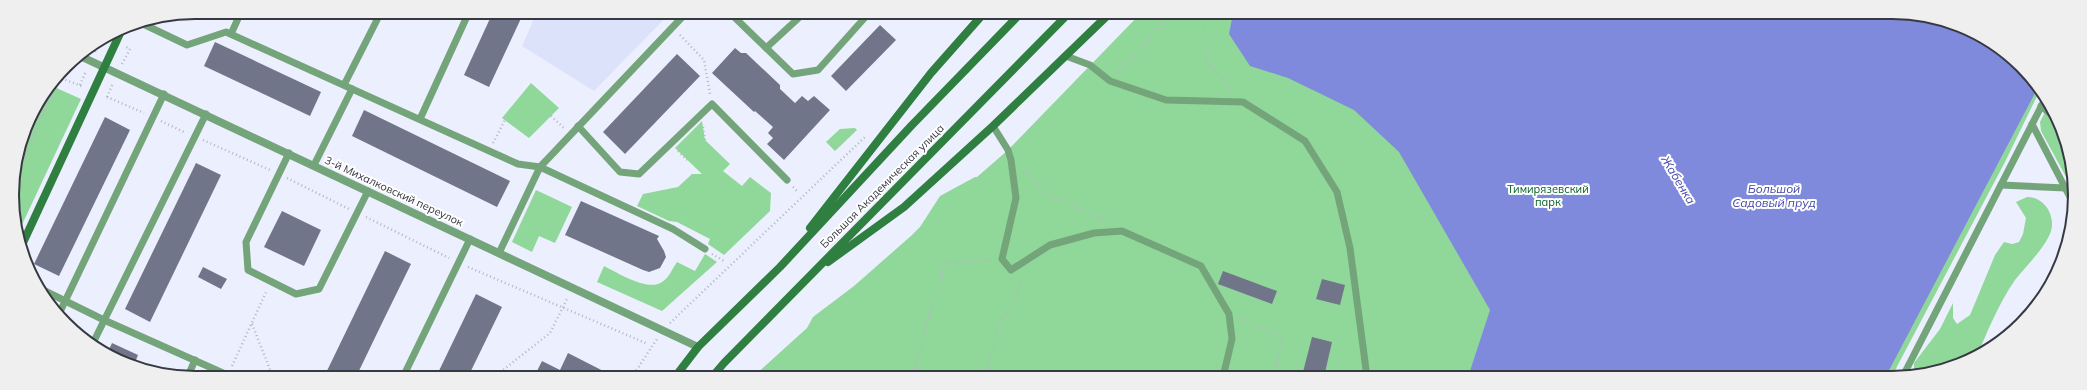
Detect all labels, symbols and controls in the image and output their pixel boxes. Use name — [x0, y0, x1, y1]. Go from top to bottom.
street label: Большая Академическая улица — [817, 121, 947, 251]
water label: Жабенка — [1658, 152, 1699, 207]
street label: 3-й Михалковский переулок — [322, 153, 466, 229]
water label: Большой Садовый пруд — [1732, 181, 1816, 210]
park label: Тимирязевский парк — [1507, 182, 1589, 209]

